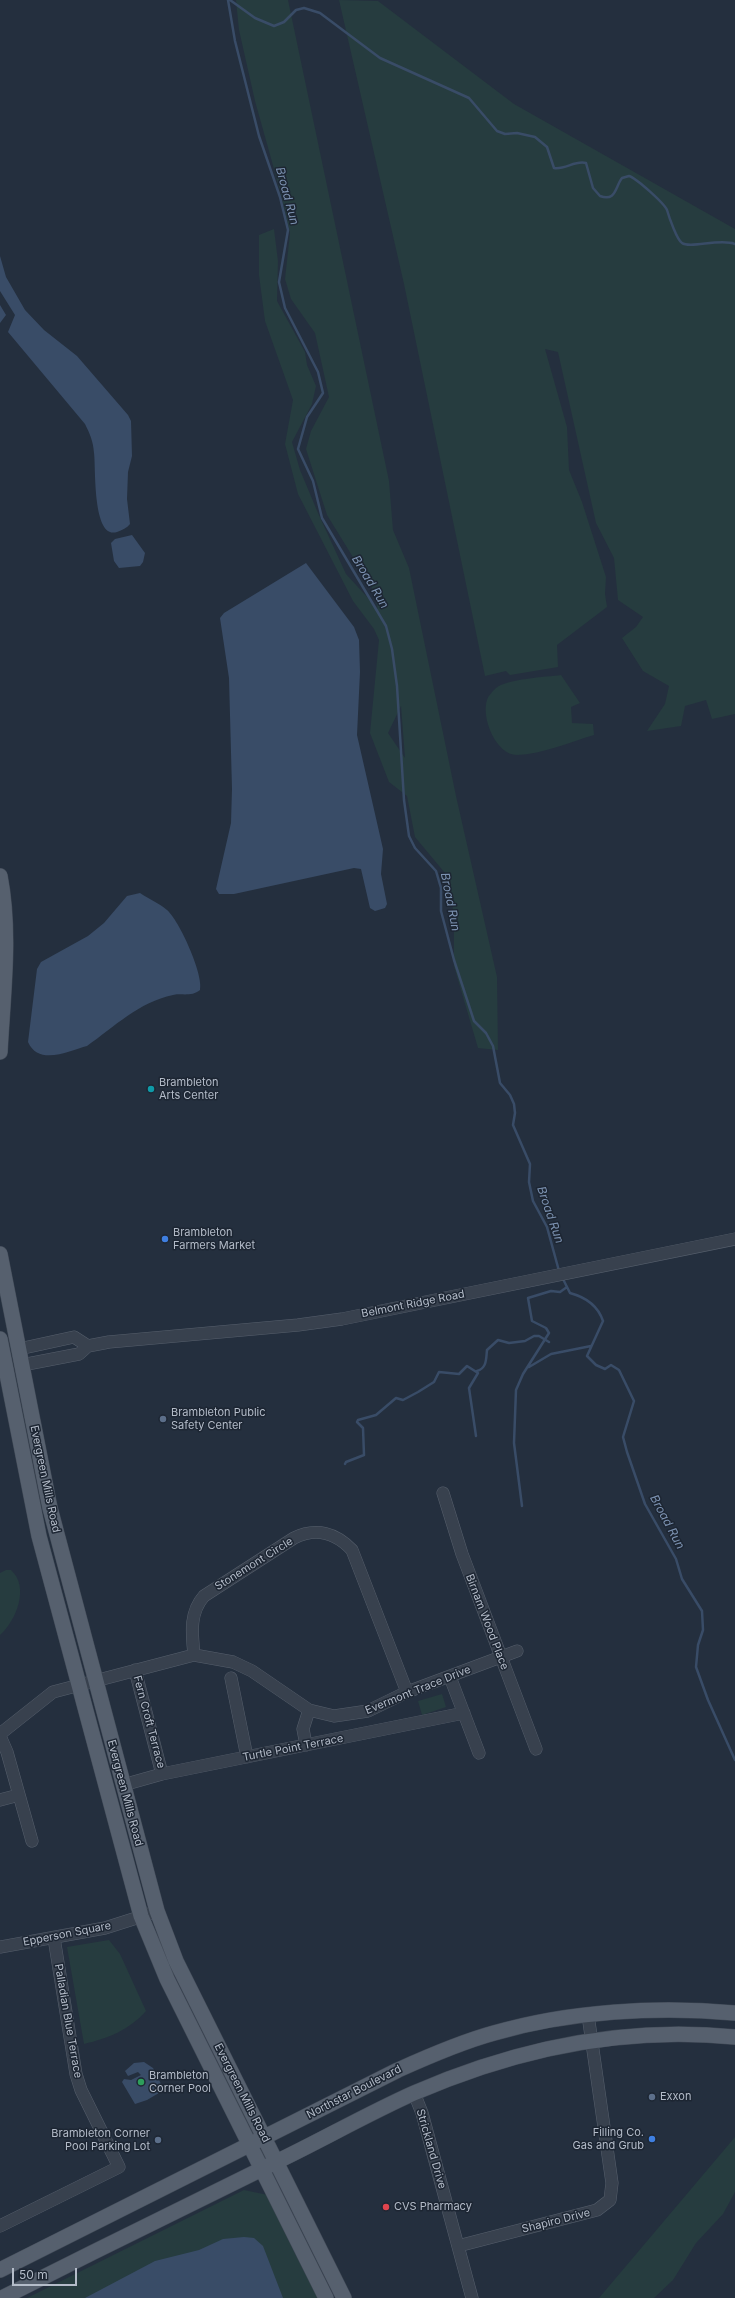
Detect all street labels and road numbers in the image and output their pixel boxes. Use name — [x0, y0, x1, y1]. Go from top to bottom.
street label: Belmont Ridge Road — [360, 1288, 466, 1320]
street label: Evergreen Mills Road — [27, 1424, 63, 1534]
street label: Stonemont Circle — [213, 1535, 295, 1593]
street label: Birnam Wood Place — [463, 1572, 511, 1672]
street label: Evermont Trace Drive — [363, 1663, 473, 1717]
street label: Fern Croft Terrace — [130, 1674, 168, 1770]
street label: Turtle Point Terrace — [242, 1732, 344, 1764]
street label: Evergreen Mills Road — [104, 1738, 146, 1848]
street label: Epperson Square — [22, 1919, 112, 1949]
street label: Palladian Blue Terrace — [51, 1963, 85, 2079]
street label: Evergreen Mills Road — [211, 2041, 273, 2145]
street label: Northstar Boulevard — [305, 2062, 403, 2122]
street label: Strickland Drive — [413, 2108, 449, 2190]
street label: Shapiro Drive — [520, 2206, 592, 2236]

